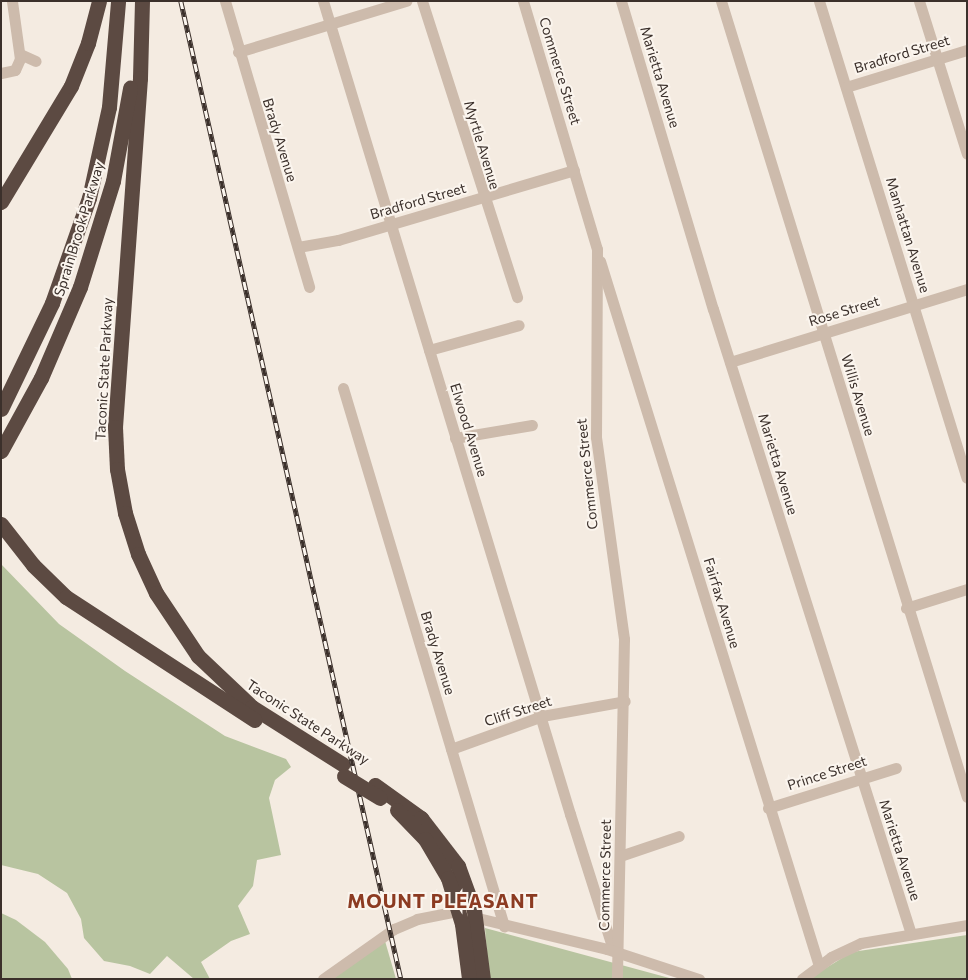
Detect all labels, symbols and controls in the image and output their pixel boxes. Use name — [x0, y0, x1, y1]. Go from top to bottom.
street label: Commerce Street — [536, 15, 584, 127]
street label: Marietta Avenue — [637, 24, 683, 130]
street label: Bradford Street — [852, 31, 952, 77]
street label: Brady Avenue — [259, 96, 301, 184]
street label: Myrtle Avenue — [461, 99, 503, 191]
street label: Sprain Brook Parkway — [51, 160, 107, 298]
street label: Manhattan Avenue — [882, 175, 934, 295]
street label: Bradford Street — [368, 179, 468, 223]
street label: Rose Street — [807, 292, 881, 330]
street label: Taconic State Parkway — [92, 297, 116, 441]
street label: Willis Avenue — [838, 352, 878, 438]
street label: Elwood Avenue — [447, 381, 491, 479]
street label: Marietta Avenue — [755, 411, 801, 517]
street label: Commerce Street — [573, 418, 601, 530]
street label: Fairfax Avenue — [700, 556, 744, 650]
street label: Brady Avenue — [417, 609, 459, 697]
street label: Taconic State Parkway — [243, 676, 373, 768]
street label: Cliff Street — [482, 692, 554, 730]
street label: Prince Street — [785, 752, 869, 794]
street label: Marietta Avenue — [876, 797, 924, 903]
street label: Commerce Street — [596, 819, 614, 931]
district label: MOUNT PLEASANT — [346, 890, 540, 912]

